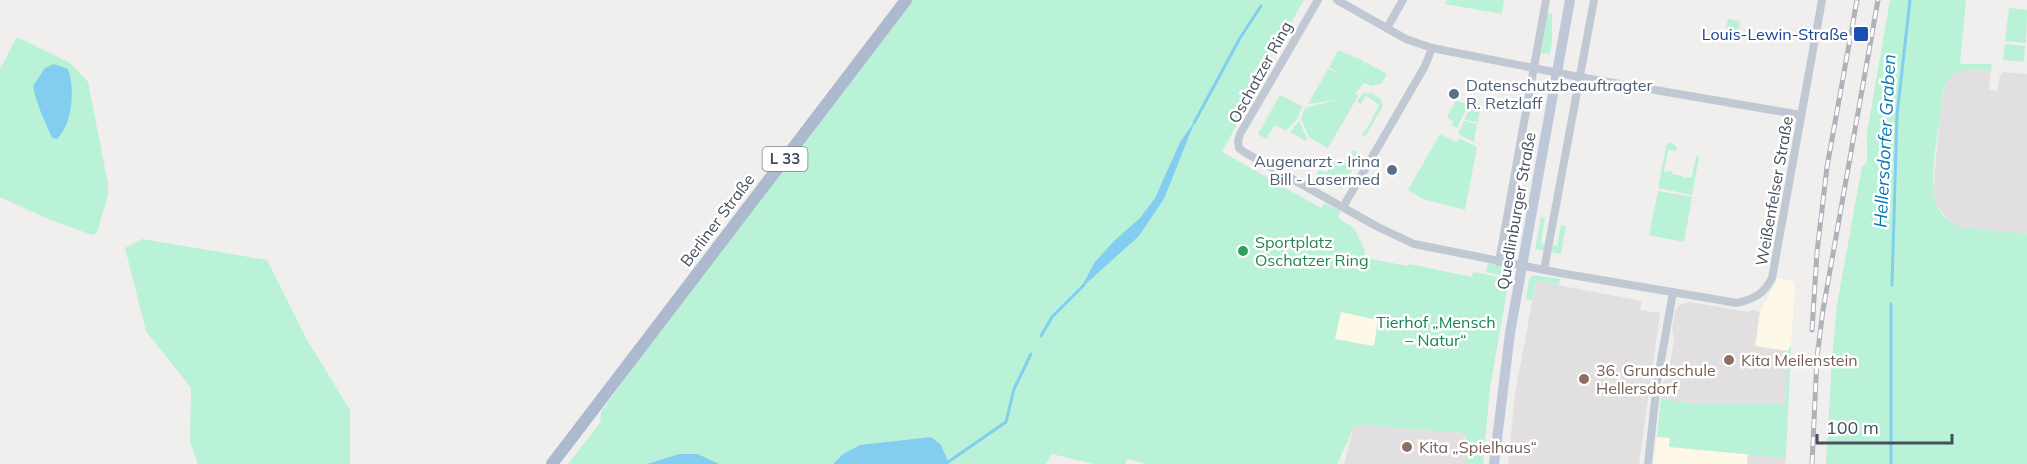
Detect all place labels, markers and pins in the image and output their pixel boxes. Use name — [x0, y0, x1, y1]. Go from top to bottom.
place label: Louis-Lewin-Straße — [1702, 24, 1848, 44]
marker: Louis-Lewin-Straße — [1852, 25, 1870, 43]
place label: Datenschutzbeauftragter R. Retzlaff — [1466, 75, 1652, 113]
marker: Datenschutzbeauftragter R. Retzlaff — [1447, 87, 1461, 101]
place label: Augenarzt - Irina Bill - Lasermed — [1254, 151, 1380, 189]
marker: Augenarzt - Irina Bill - Lasermed — [1385, 163, 1399, 177]
place label: Sportplatz Oschatzer Ring — [1255, 232, 1369, 270]
marker: Sportplatz Oschatzer Ring — [1236, 244, 1250, 258]
place label: Kita Meilenstein — [1741, 350, 1858, 370]
marker: Kita Meilenstein — [1722, 353, 1736, 367]
place label: 36. Grundschule Hellersdorf — [1596, 360, 1716, 398]
marker: 36. Grundschule Hellersdorf — [1577, 372, 1591, 386]
place label: Kita „Spielhaus“ — [1419, 437, 1537, 457]
marker: Kita „Spielhaus“ — [1400, 440, 1414, 454]

